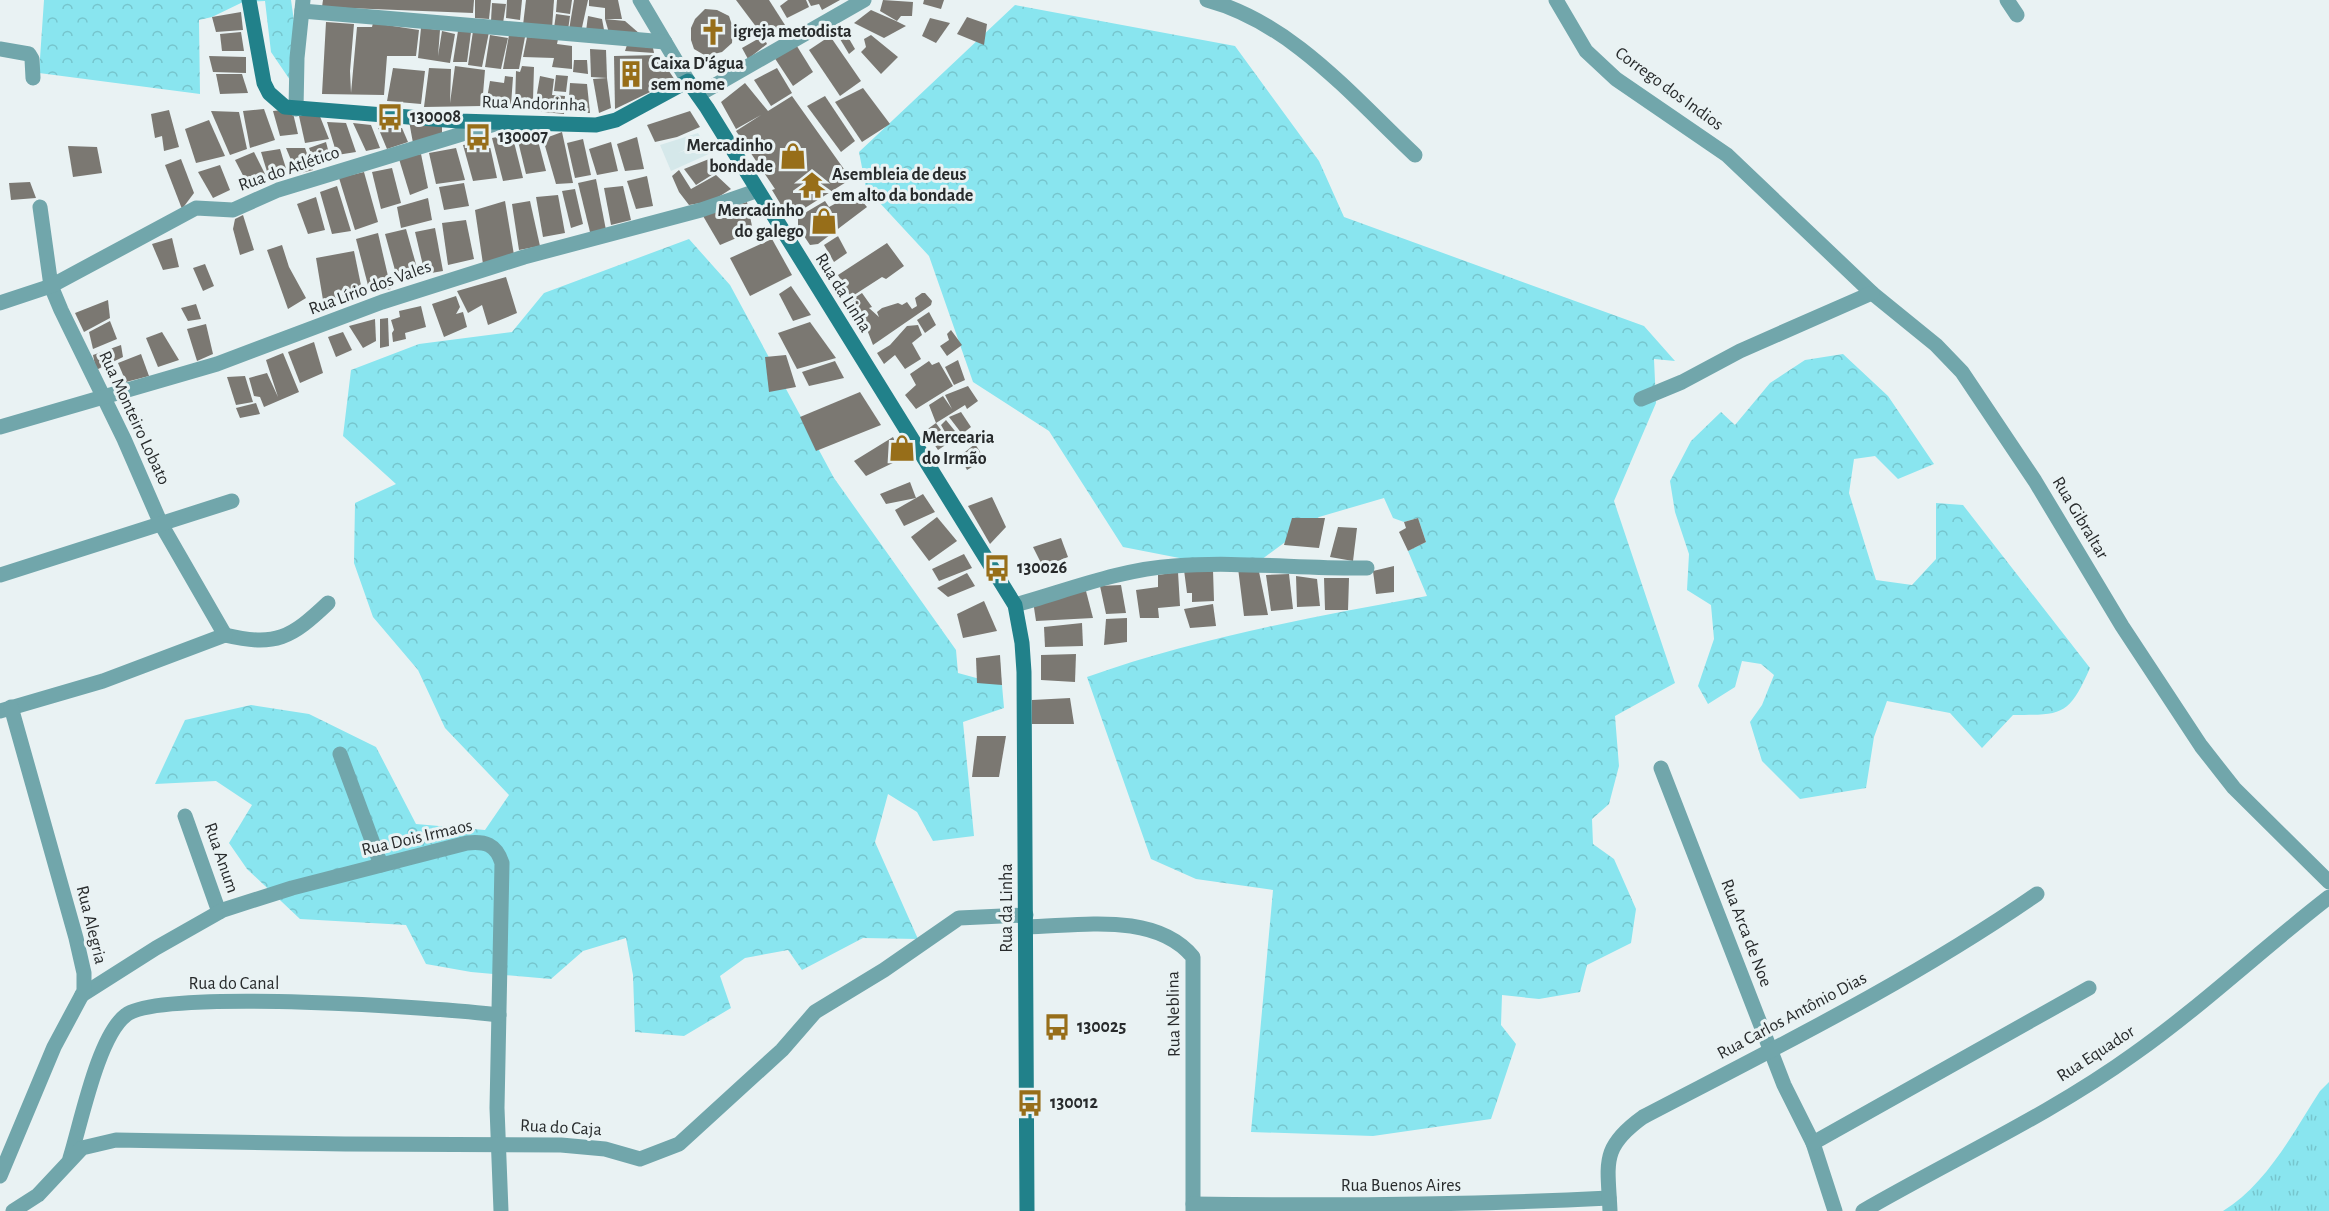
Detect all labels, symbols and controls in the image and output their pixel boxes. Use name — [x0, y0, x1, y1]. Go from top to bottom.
church icon: igreja metodista — [698, 17, 728, 47]
place label: igreja metodista — [733, 23, 852, 41]
street label: Corrego dos Indios — [1612, 44, 1726, 134]
place label: Caixa D'água sem nome — [651, 55, 744, 94]
building icon: Caixa D'água sem nome — [616, 59, 646, 89]
street label: Rua Andorinha — [481, 93, 587, 115]
bus stop icon: 130008 — [375, 102, 405, 132]
place label: 130008 — [410, 108, 461, 126]
bus stop icon: 130007 — [463, 122, 493, 152]
place label: 130007 — [498, 128, 548, 146]
place label: Mercadinho bondade — [687, 137, 773, 176]
shop icon: Mercadinho bondade — [778, 141, 808, 171]
street label: Rua do Atlético — [236, 143, 342, 195]
place label: Asembleia de deus em alto da bondade — [832, 166, 973, 205]
temple icon: Asembleia de deus em alto da bondade — [797, 170, 827, 200]
place label: Mercadinho do galego — [718, 202, 804, 241]
shop icon: Mercadinho do galego — [809, 206, 839, 236]
street label: Rua da Linha — [812, 250, 874, 336]
street label: Rua Lírio dos Vales — [306, 258, 434, 318]
street label: Rua Monteiro Lobato — [95, 348, 173, 488]
place label: Mercearia do Irmão — [922, 429, 995, 468]
shop icon: Mercearia do Irmão — [887, 433, 917, 463]
street label: Rua Gibraltar — [2048, 474, 2112, 562]
bus stop icon: 130026 — [982, 553, 1012, 583]
place label: 130026 — [1017, 559, 1067, 577]
street label: Rua Dois Irmaos — [360, 816, 474, 860]
street label: Rua Anum — [201, 821, 241, 895]
street label: Rua da Linha — [998, 863, 1016, 953]
street label: Rua Arca de Noe — [1717, 877, 1775, 989]
street label: Rua Alegria — [73, 884, 109, 966]
street label: Rua Carlos Antônio Dias — [1714, 969, 1870, 1063]
street label: Rua Neblina — [1164, 971, 1184, 1057]
street label: Rua do Canal — [189, 975, 279, 993]
bus stop icon: 130025 — [1042, 1012, 1072, 1042]
place label: 130025 — [1077, 1018, 1126, 1036]
street label: Rua Equador — [2054, 1022, 2138, 1086]
bus stop icon: 130012 — [1015, 1088, 1045, 1118]
place label: 130012 — [1050, 1094, 1098, 1112]
street label: Rua do Caja — [520, 1117, 602, 1139]
street label: Rua Buenos Aires — [1341, 1177, 1461, 1195]

